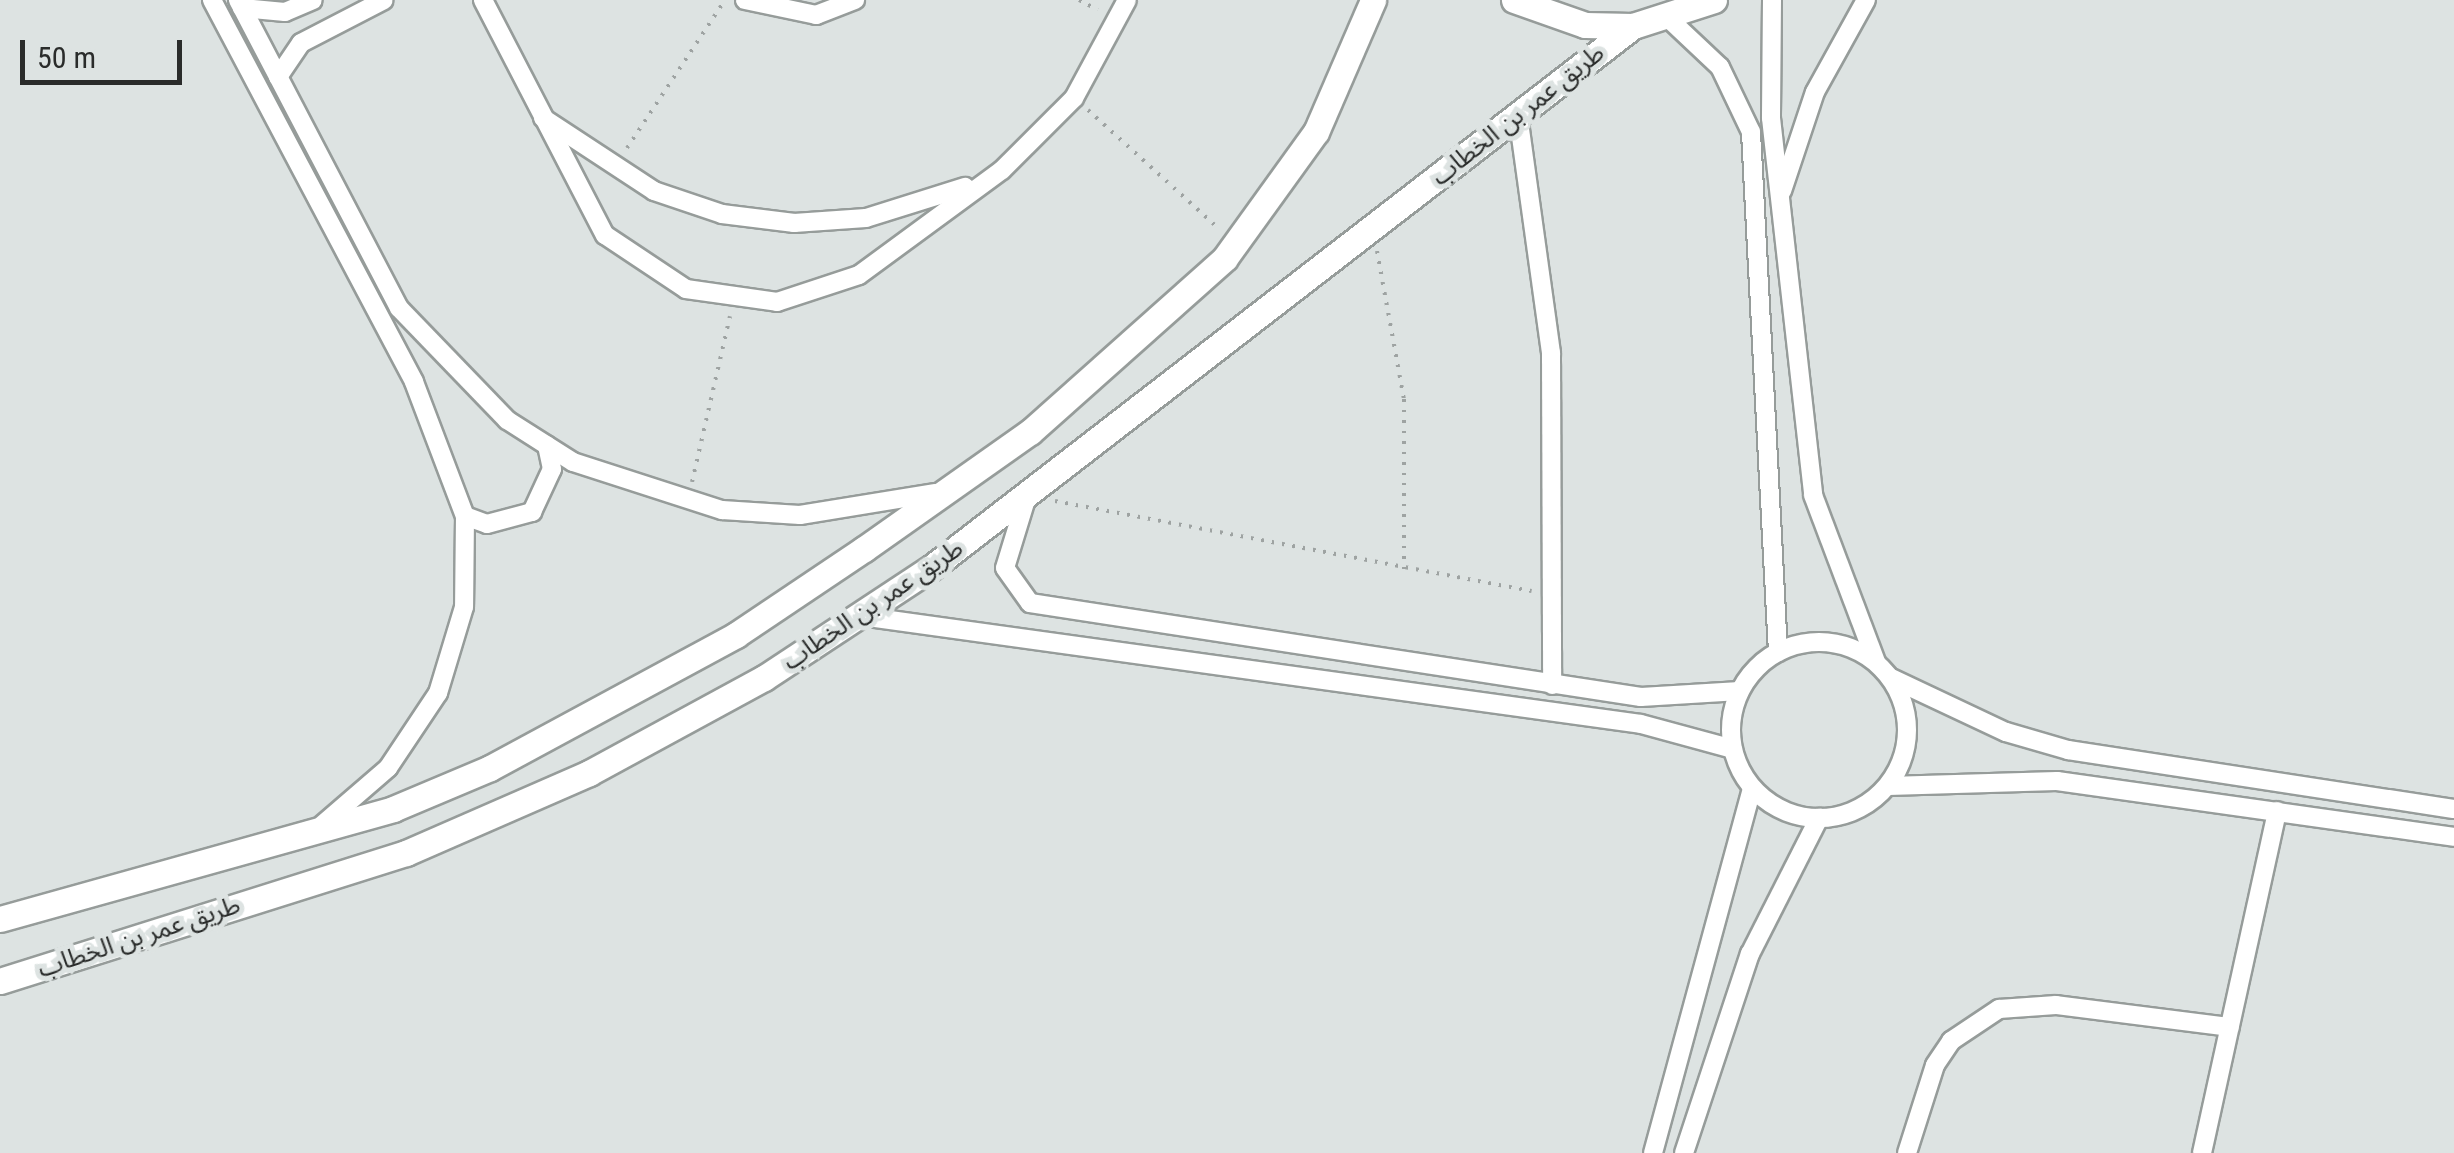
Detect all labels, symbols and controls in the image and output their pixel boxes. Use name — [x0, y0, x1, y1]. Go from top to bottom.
scale bar — [25, 20, 188, 82]
street label: طريق عمر بن الخطاب — [1426, 38, 1610, 192]
text: 50 m — [37, 40, 96, 75]
street label: طريق عمر بن الخطاب — [777, 534, 969, 676]
street label: طريق عمر بن الخطاب — [34, 890, 244, 984]

